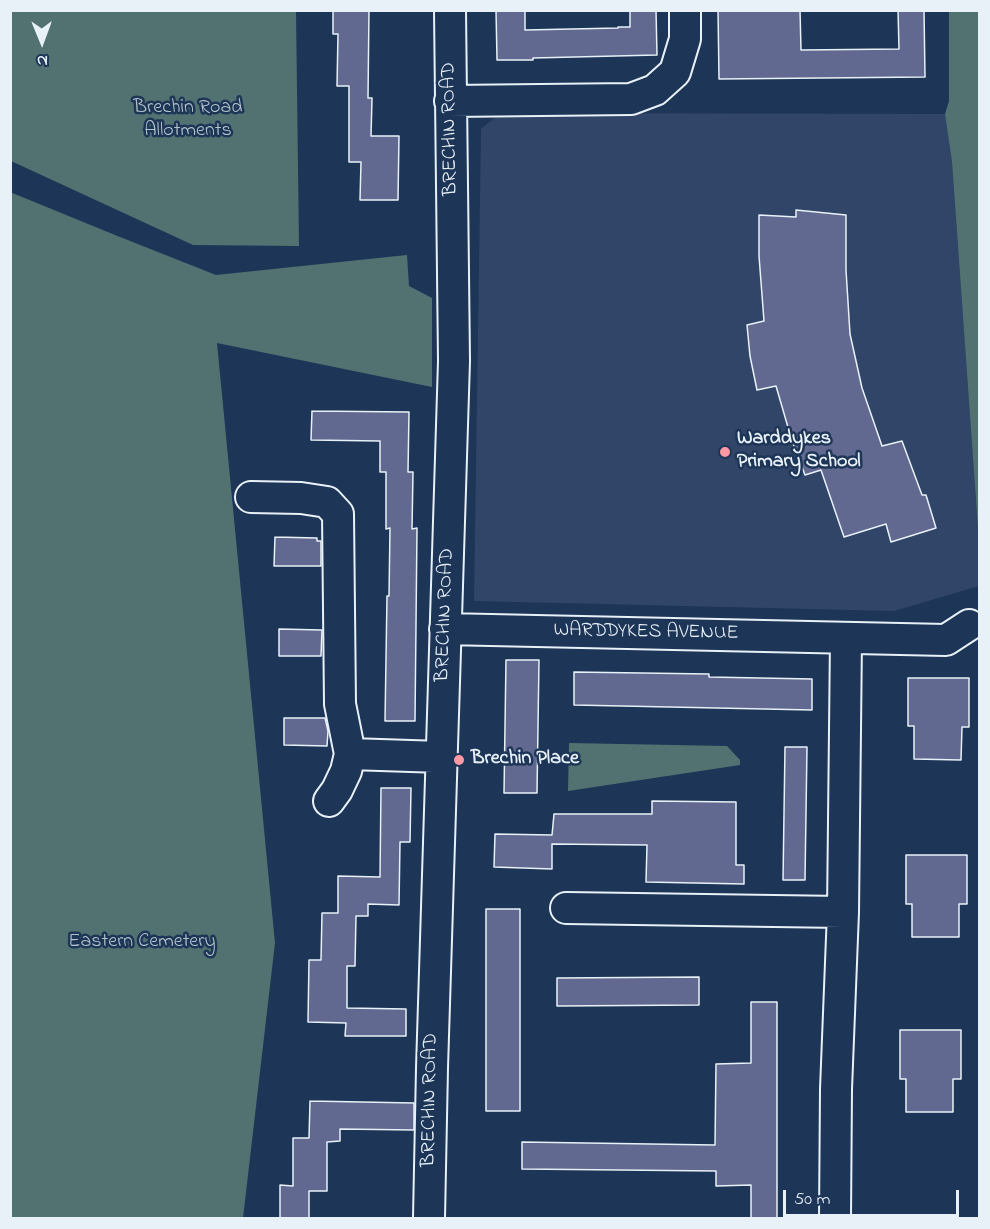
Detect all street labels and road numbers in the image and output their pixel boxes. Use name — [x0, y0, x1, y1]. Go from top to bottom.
street label: BRECHIN ROAD — [438, 62, 464, 196]
street label: BRECHIN ROAD — [432, 548, 460, 682]
street label: WARDDYKES AVENUE — [553, 619, 739, 647]
street label: BRECHIN ROAD — [418, 1033, 444, 1167]

